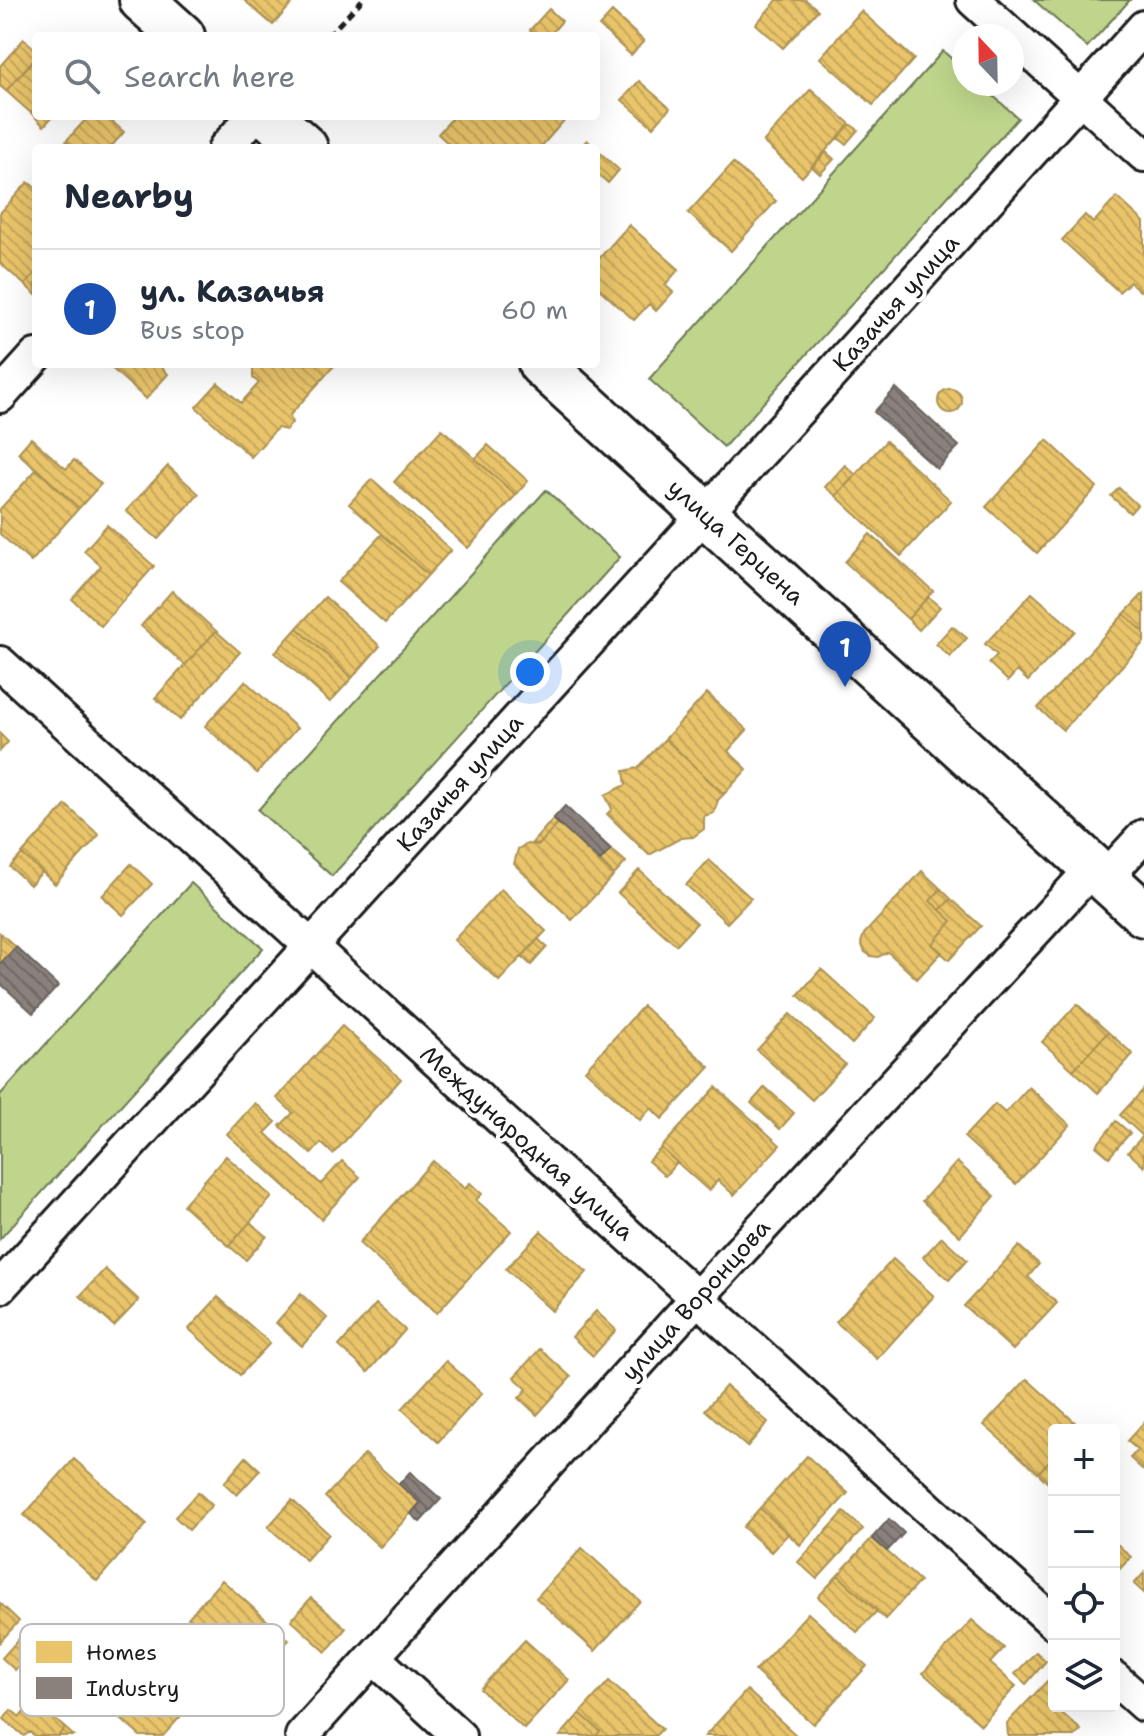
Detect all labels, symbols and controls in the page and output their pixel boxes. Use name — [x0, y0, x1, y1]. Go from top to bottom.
north arrow — [952, 24, 1024, 96]
search box — [32, 32, 600, 120]
icon: search — [60, 54, 104, 98]
text: Search here — [124, 56, 295, 97]
text: Nearby — [64, 173, 194, 219]
street label: Казачья улица — [826, 227, 966, 379]
text: ул. Казачья — [140, 271, 325, 312]
text: 1 — [84, 292, 96, 327]
text: 60 m — [501, 292, 568, 327]
text: Bus stop — [140, 312, 245, 347]
street label: улица Герцена — [661, 472, 811, 612]
pin: 1 — [819, 621, 871, 687]
your location — [510, 652, 550, 692]
street label: Казачья улица — [390, 707, 530, 859]
street label: Международная улица — [413, 1038, 641, 1248]
street label: улица Воронцова — [615, 1212, 778, 1388]
map controls — [1048, 1424, 1120, 1712]
button: + — [1048, 1424, 1120, 1496]
button: − — [1048, 1496, 1120, 1568]
button: locate — [1048, 1568, 1120, 1640]
legend — [20, 1624, 284, 1716]
text: Homes — [86, 1638, 157, 1667]
button: layers — [1048, 1640, 1120, 1712]
text: Industry — [86, 1674, 179, 1703]

